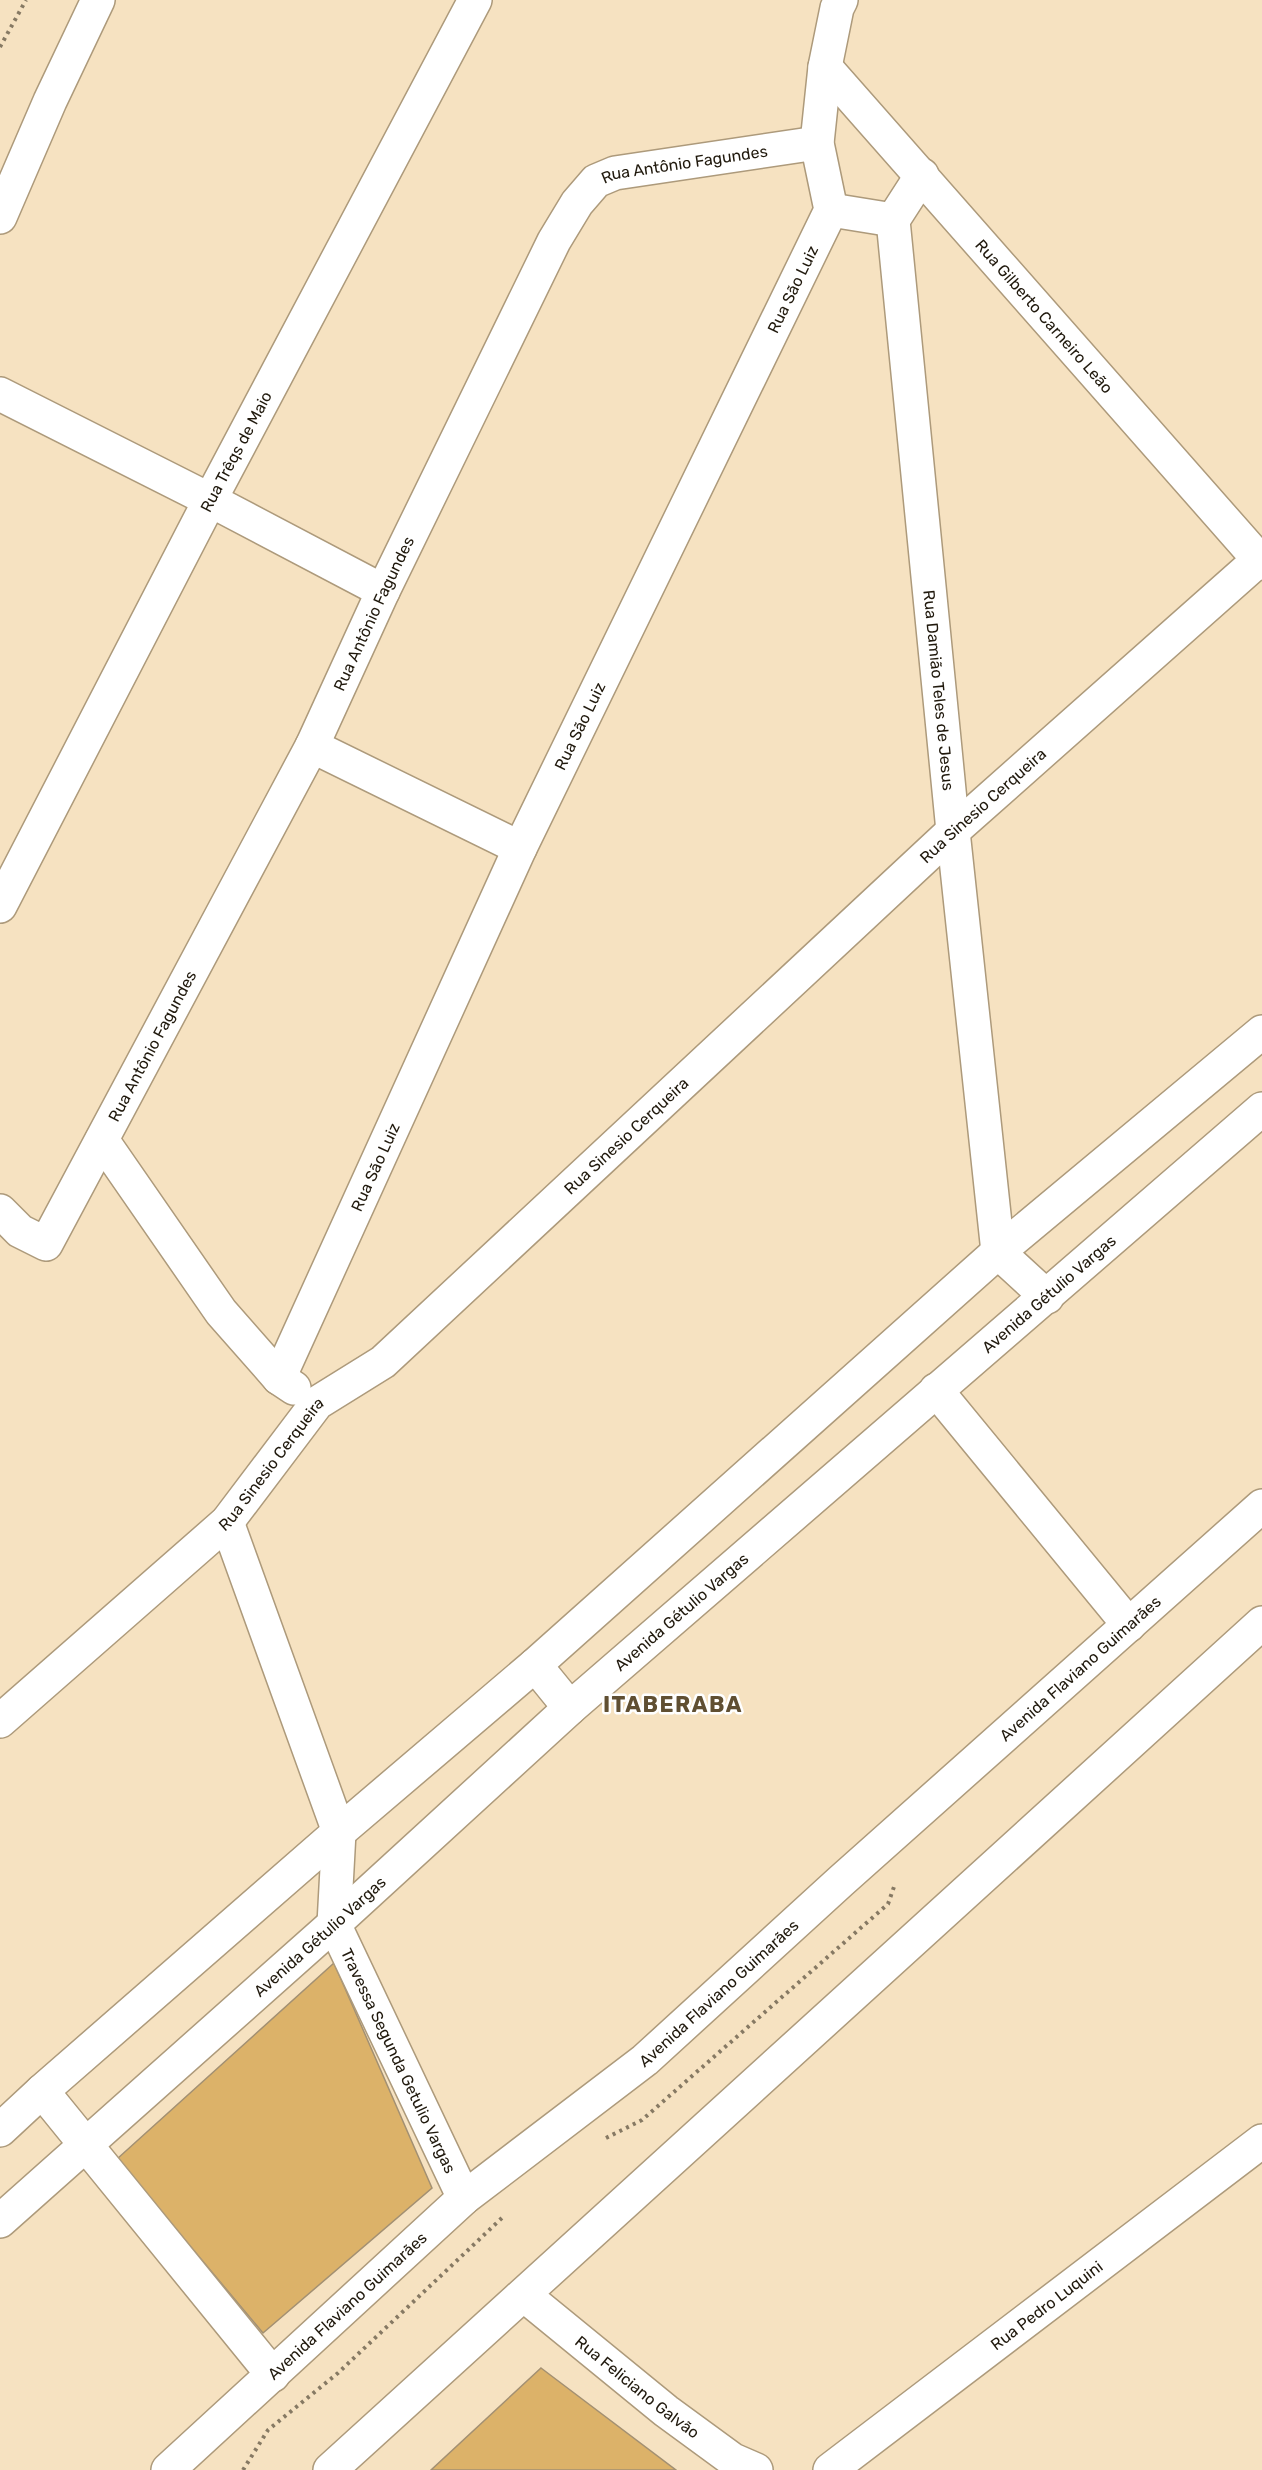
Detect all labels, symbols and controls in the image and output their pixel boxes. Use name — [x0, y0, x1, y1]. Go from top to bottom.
street label: Rua Antônio Fagundes — [598, 141, 769, 187]
street label: Rua Gilberto Carneiro Leão — [972, 235, 1117, 397]
street label: Rua São Luiz — [763, 242, 822, 336]
street label: Rua Trêqs de Maio — [196, 388, 275, 515]
street label: Rua Antônio Fagundes — [329, 533, 418, 694]
street label: Rua Damião Teles de Jesus — [920, 589, 958, 791]
street label: Rua São Luiz — [550, 679, 609, 773]
street label: Rua Sinesio Cerqueira — [916, 744, 1050, 867]
street label: Rua Antônio Fagundes — [104, 967, 200, 1125]
street label: Rua Sinesio Cerqueira — [560, 1073, 692, 1198]
street label: Rua São Luiz — [347, 1120, 403, 1214]
street label: Avenida Gétulio Vargas — [978, 1231, 1119, 1357]
street label: Rua Sinesio Cerqueira — [214, 1392, 327, 1535]
street label: Avenida Gétulio Vargas — [610, 1549, 752, 1675]
street label: Avenida Flaviano Guimarães — [995, 1591, 1164, 1745]
district label: ITABERABA — [603, 1691, 743, 1718]
street label: Avenida Gétulio Vargas — [250, 1872, 389, 2000]
street label: Avenida Flaviano Guimarães — [635, 1915, 802, 2071]
street label: Travessa Segunda Getulio Vargas — [337, 1945, 460, 2176]
street label: Avenida Flaviano Guimarães — [263, 2228, 430, 2383]
street label: Rua Pedro Luquini — [987, 2257, 1106, 2354]
street label: Rua Feliciano Galvão — [572, 2331, 703, 2442]

